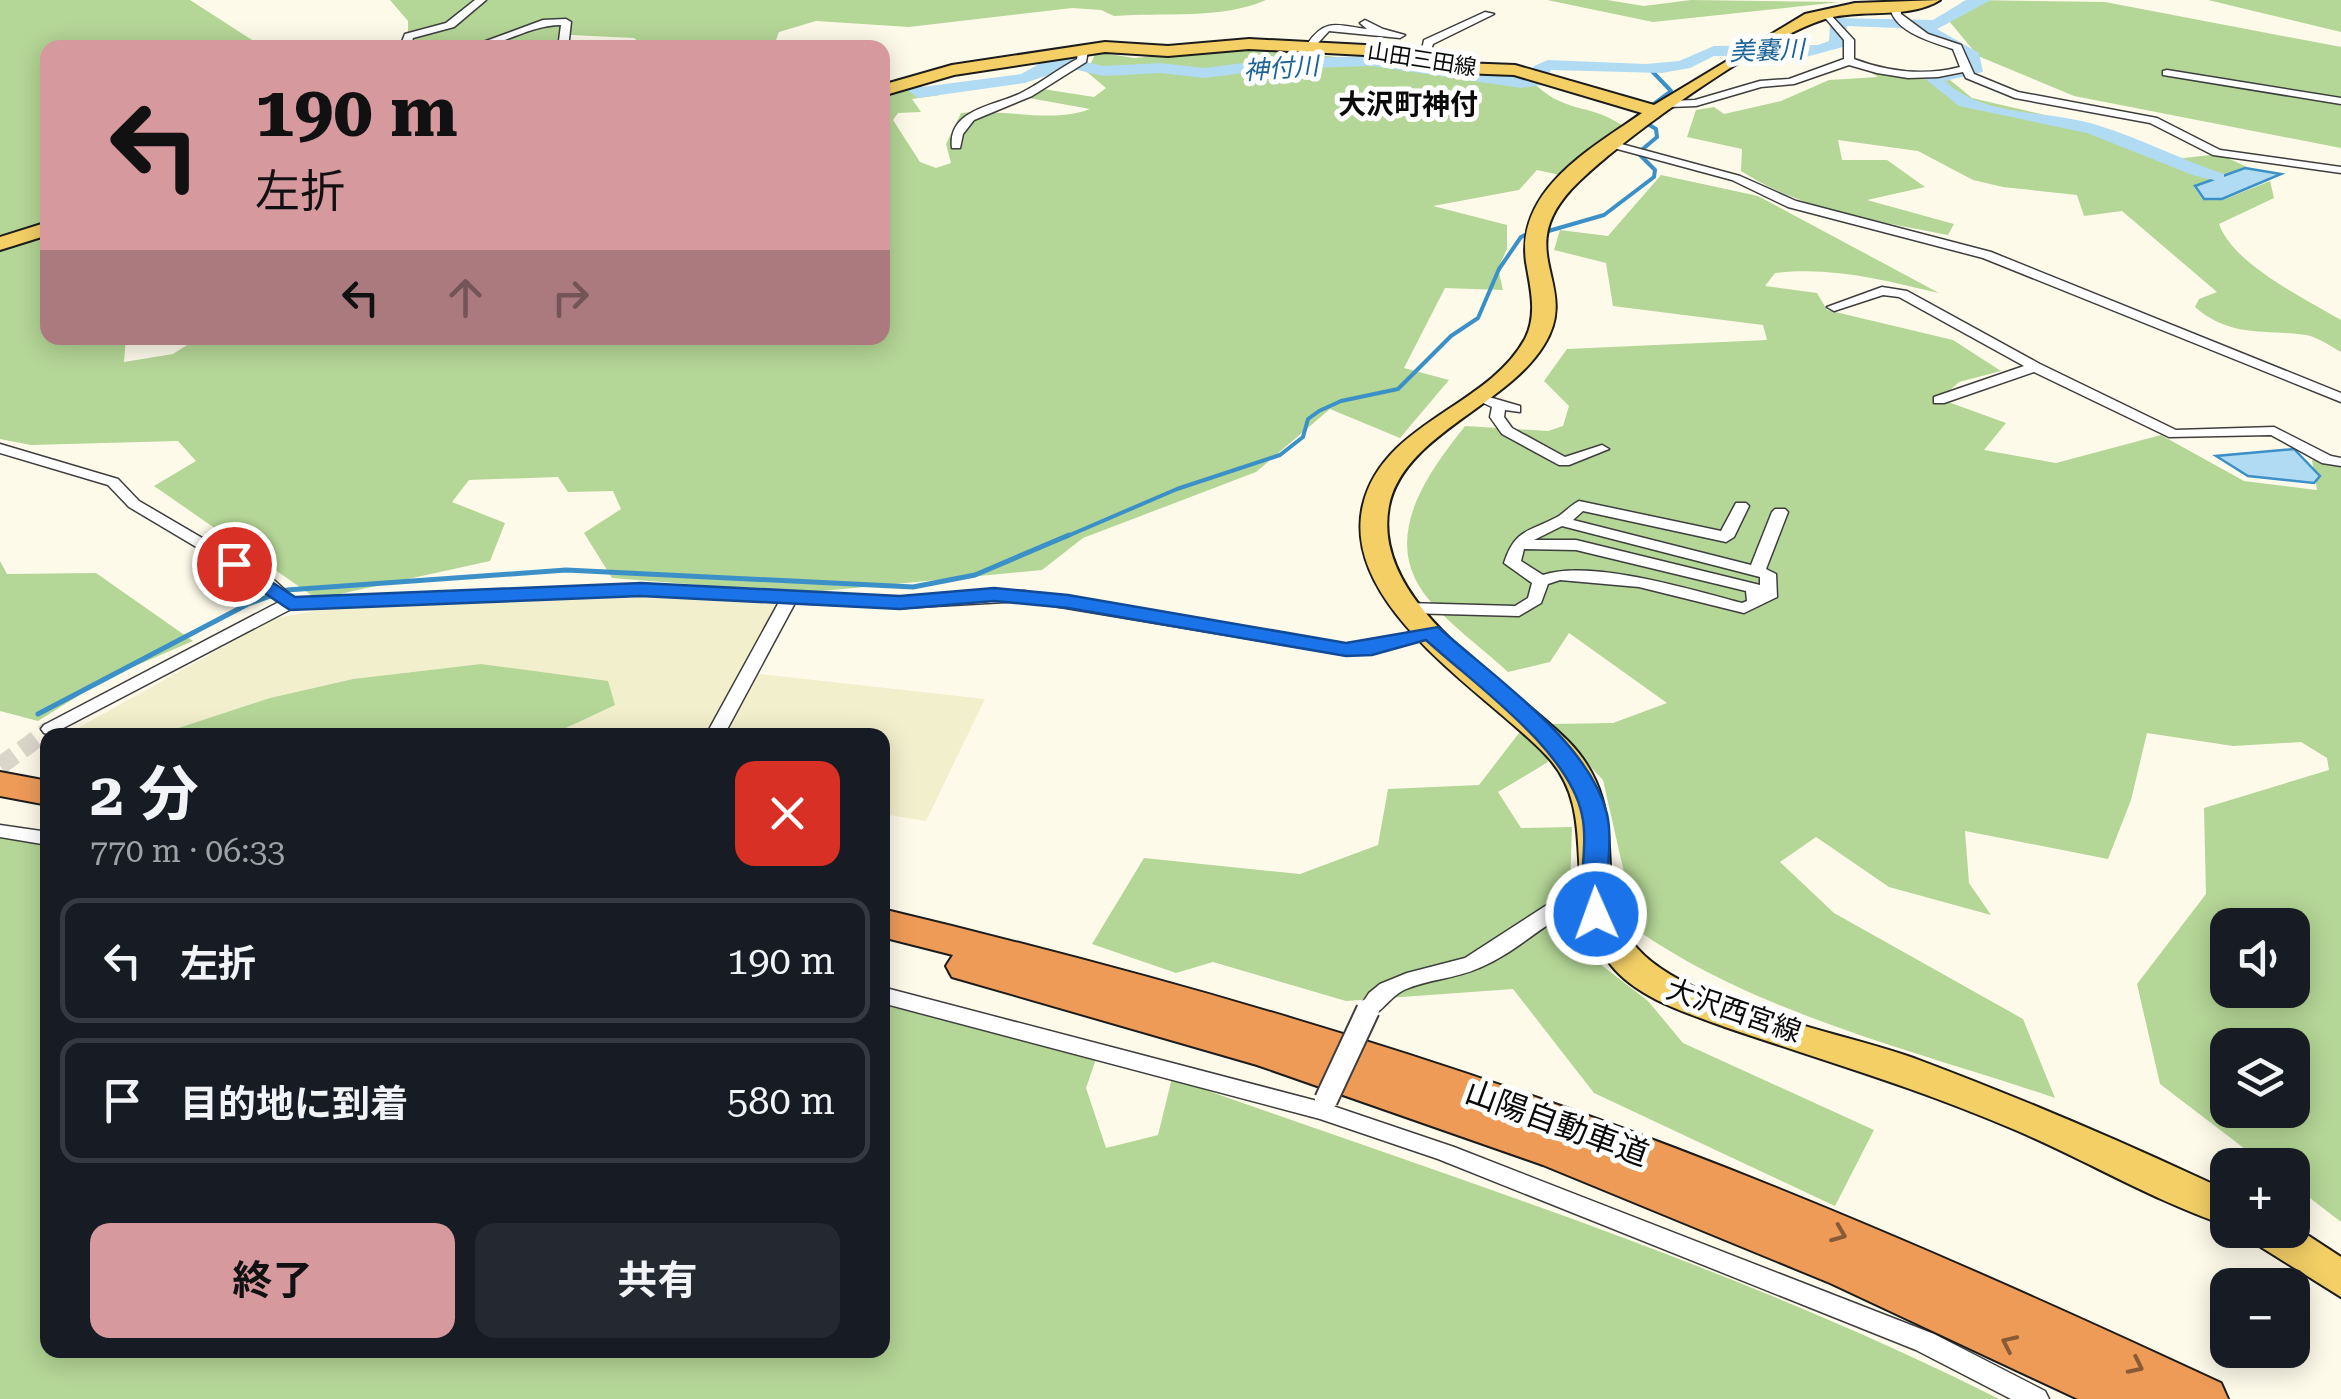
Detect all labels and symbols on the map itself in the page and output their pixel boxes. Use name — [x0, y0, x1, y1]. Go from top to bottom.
water label: 美嚢川 — [1729, 35, 1808, 66]
street label: 山田三田線 — [1366, 39, 1478, 80]
water label: 神付川 — [1243, 51, 1322, 86]
district label: 大沢町神付 — [1338, 88, 1478, 121]
pin — [192, 522, 277, 607]
position arrow — [1544, 862, 1648, 966]
street label: 大沢西宮線 — [1662, 972, 1805, 1049]
street label: 山陽自動車道 — [1460, 1072, 1654, 1174]
one-way arrow — [1829, 1222, 1847, 1242]
one-way arrow — [2001, 1335, 2019, 1355]
one-way arrow — [2126, 1354, 2144, 1374]

